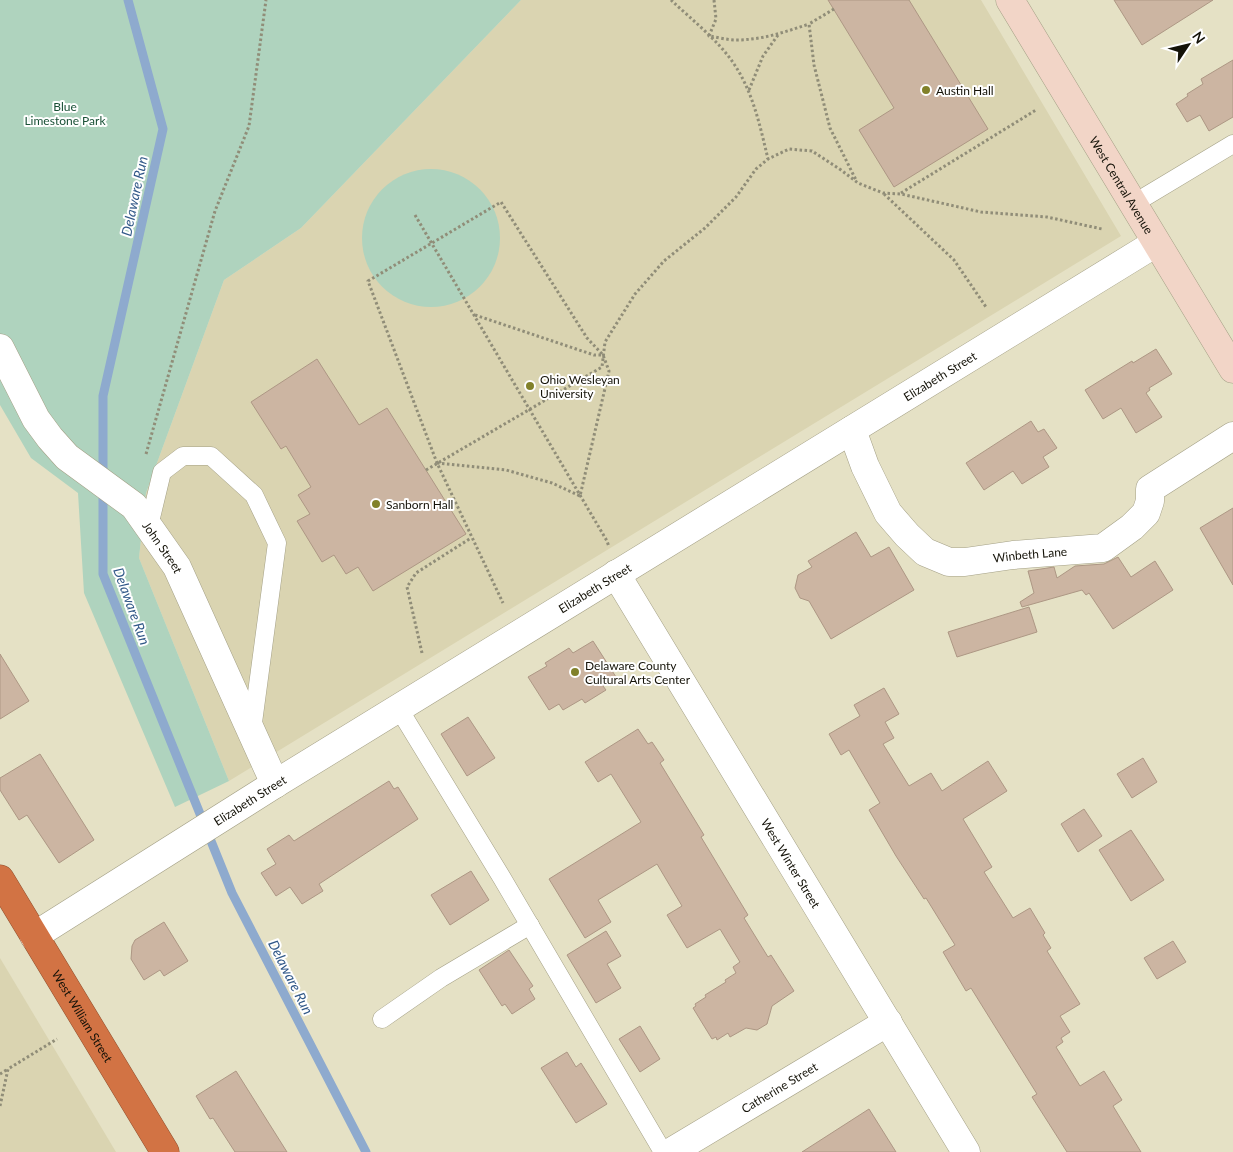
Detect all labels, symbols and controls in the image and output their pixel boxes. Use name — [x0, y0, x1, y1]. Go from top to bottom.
north arrow — [1163, 20, 1213, 70]
text: N — [1189, 28, 1209, 47]
place label: Austin Hall — [936, 83, 994, 98]
marker: Austin Hall — [920, 84, 932, 96]
park label: Blue Limestone Park — [24, 99, 106, 128]
street label: West Central Avenue — [1086, 133, 1157, 236]
water label: Delaware Run — [117, 154, 151, 238]
street label: Elizabeth Street — [901, 347, 980, 404]
place label: Ohio Wesleyan University — [540, 372, 620, 401]
marker: Ohio Wesleyan University — [524, 380, 536, 392]
place label: Sanborn Hall — [386, 497, 453, 512]
marker: Sanborn Hall — [370, 498, 382, 510]
street label: John Street — [140, 518, 186, 576]
street label: Winbeth Lane — [992, 543, 1068, 565]
street label: Elizabeth Street — [555, 559, 634, 616]
water label: Delaware Run — [110, 565, 154, 647]
place label: Delaware County Cultural Arts Center — [585, 658, 691, 687]
marker: Delaware County Cultural Arts Center — [569, 666, 581, 678]
street label: Elizabeth Street — [211, 771, 289, 828]
street label: West Winter Street — [758, 816, 824, 911]
water label: Delaware Run — [265, 937, 317, 1017]
street label: West William Street — [49, 967, 117, 1065]
street label: Catherine Street — [738, 1058, 821, 1116]

